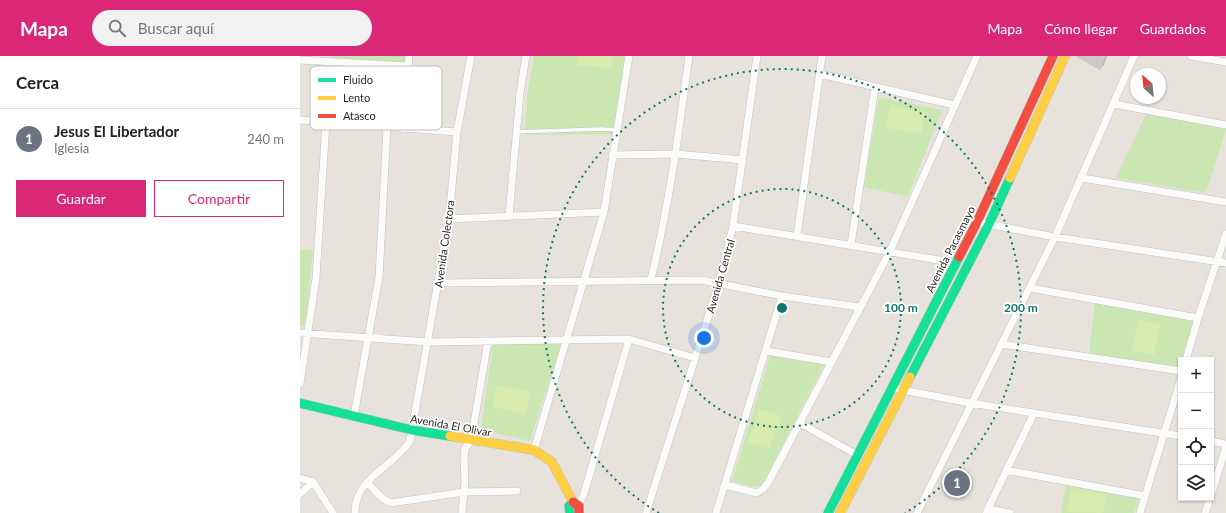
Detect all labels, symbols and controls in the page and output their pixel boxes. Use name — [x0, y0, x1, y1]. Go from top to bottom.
search box — [92, 10, 372, 46]
text: Mapa — [20, 17, 68, 40]
icon: search — [106, 17, 128, 39]
text: Buscar aquí — [138, 19, 214, 37]
text: Mapa — [988, 20, 1022, 37]
text: Cómo llegar — [1044, 20, 1118, 37]
text: Guardados — [1140, 20, 1206, 37]
legend — [310, 66, 442, 130]
north arrow — [1130, 68, 1166, 104]
text: Cerca — [16, 72, 59, 93]
text: Fluido — [343, 73, 373, 86]
text: Lento — [343, 91, 370, 104]
text: Atasco — [343, 109, 376, 122]
text: Jesus El Libertador — [54, 122, 179, 140]
text: 1 — [25, 131, 33, 147]
text: 240 m — [247, 131, 284, 147]
text: Iglesia — [54, 140, 89, 156]
button: Guardar — [16, 180, 146, 217]
button: Compartir — [154, 180, 284, 217]
street label: Avenida Colectora — [431, 199, 457, 289]
street label: Avenida Pacasmayo — [923, 204, 977, 294]
street label: Avenida Central — [703, 237, 737, 315]
text: 100 m — [884, 300, 918, 315]
text: 200 m — [1004, 300, 1038, 315]
centre of rings — [775, 301, 789, 315]
your location — [694, 328, 714, 348]
map controls — [1178, 357, 1214, 501]
button: + — [1178, 357, 1214, 393]
button: − — [1178, 393, 1214, 429]
street label: Avenida El Olivar — [409, 411, 493, 439]
button: locate — [1178, 429, 1214, 465]
button: layers — [1178, 465, 1214, 501]
pin: 1 — [944, 468, 970, 498]

